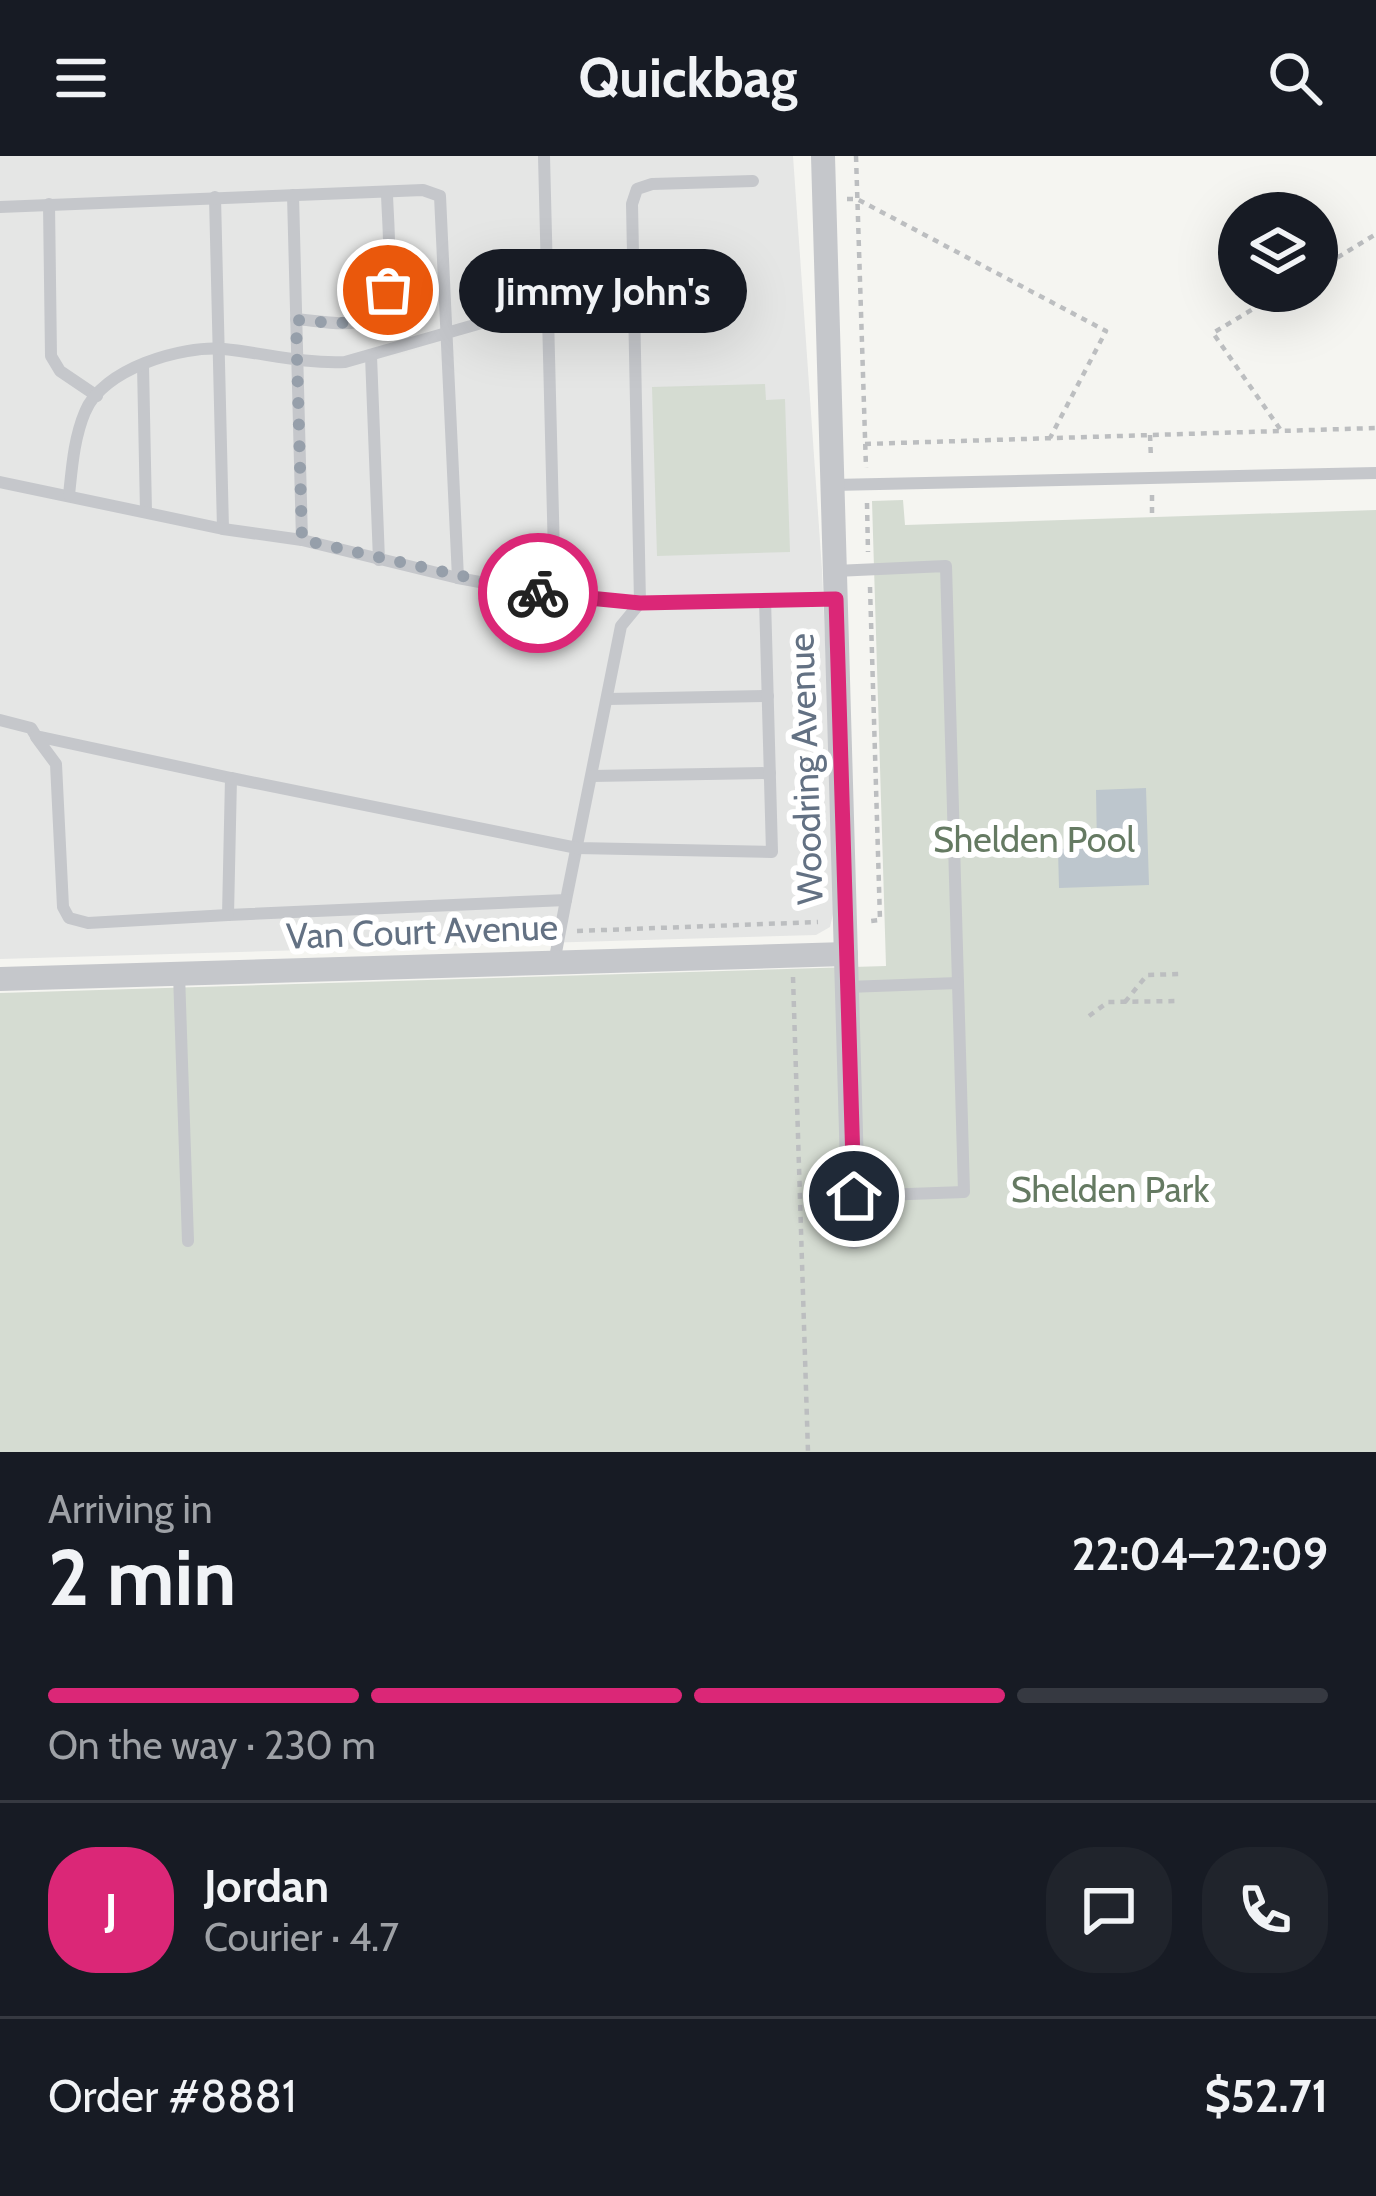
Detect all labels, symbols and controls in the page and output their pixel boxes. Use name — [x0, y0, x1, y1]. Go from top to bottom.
icon: menu — [48, 45, 114, 111]
text: Quickbag — [578, 45, 798, 111]
icon: search — [1262, 45, 1328, 111]
map controls — [1218, 192, 1338, 312]
button: layers — [1218, 192, 1338, 312]
pin — [337, 239, 439, 341]
callout: Jimmy John's — [460, 248, 748, 332]
icon: bag — [355, 257, 421, 323]
text: Jimmy John's — [495, 267, 711, 315]
courier — [478, 533, 598, 653]
icon: bike — [505, 560, 571, 626]
street label: Woodring Avenue — [778, 633, 832, 905]
park label: Shelden Pool — [933, 817, 1135, 861]
street label: Van Court Avenue — [285, 904, 559, 958]
pin — [803, 1145, 905, 1247]
icon: home — [821, 1163, 887, 1229]
park label: Shelden Park — [1011, 1167, 1210, 1211]
text: Arriving in — [48, 1485, 212, 1533]
text: 22:04–22:09 — [1072, 1527, 1328, 1581]
text: 2 min — [48, 1530, 236, 1625]
text: On the way · 230 m — [48, 1721, 376, 1769]
button: chat — [1046, 1847, 1172, 1973]
button: phone — [1202, 1847, 1328, 1973]
text: Jordan — [204, 1859, 329, 1913]
text: J — [105, 1883, 117, 1937]
text: Courier · 4.7 — [204, 1913, 399, 1961]
text: Order #8881 — [48, 2069, 297, 2123]
text: $52.71 — [1204, 2069, 1328, 2123]

